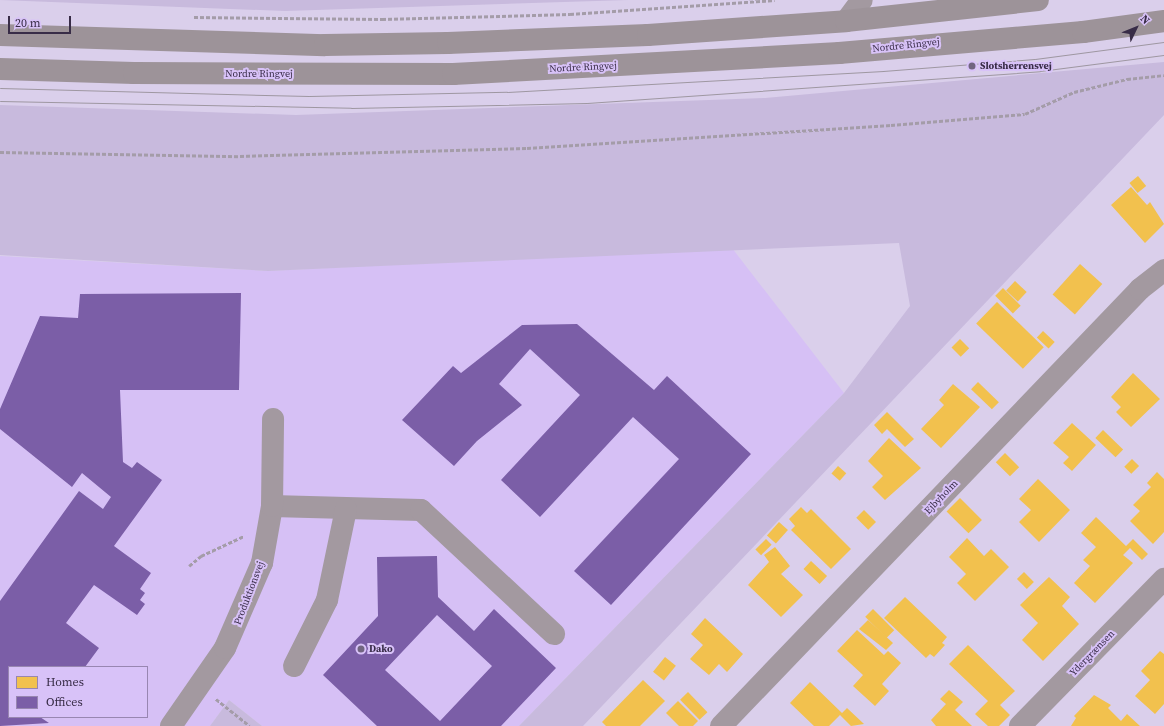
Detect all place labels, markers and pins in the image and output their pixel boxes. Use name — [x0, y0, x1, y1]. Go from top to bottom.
place label: Slotsherrensvej — [980, 60, 1052, 72]
marker: Slotsherrensvej — [967, 61, 977, 71]
place label: Dako — [369, 643, 393, 655]
marker: Dako — [356, 644, 366, 654]

